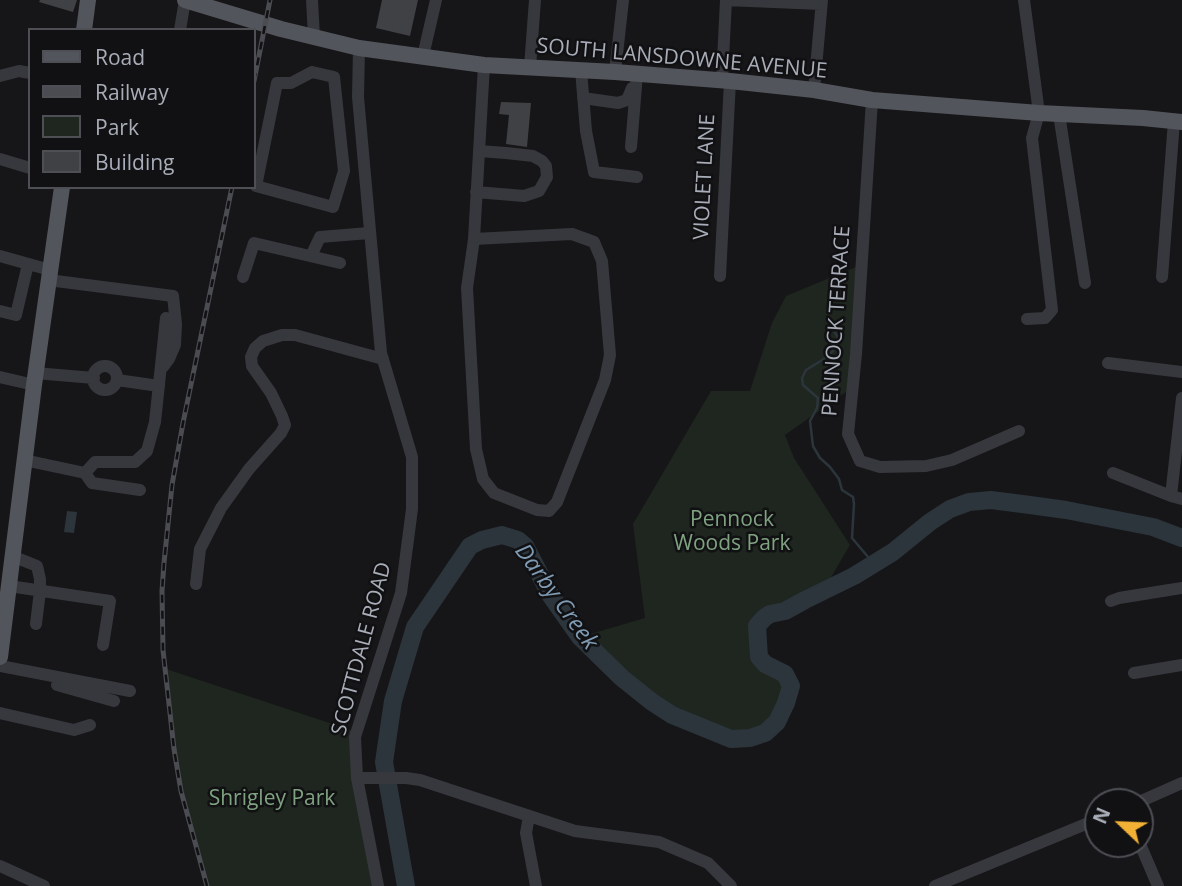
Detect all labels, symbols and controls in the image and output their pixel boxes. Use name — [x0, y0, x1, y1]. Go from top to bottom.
legend — [28, 28, 256, 189]
street label: SOUTH LANSDOWNE AVENUE — [536, 34, 828, 84]
text: Road — [95, 43, 145, 71]
text: Railway — [95, 78, 169, 106]
text: Park — [95, 113, 139, 141]
street label: VIOLET LANE — [689, 113, 721, 241]
text: Building — [95, 148, 174, 176]
street label: PENNOCK TERRACE — [818, 225, 856, 417]
park label: Pennock Woods Park — [674, 507, 790, 557]
water label: Darby Creek — [508, 539, 604, 655]
street label: SCOTTDALE ROAD — [327, 559, 397, 739]
park label: Shrigley Park — [209, 786, 335, 812]
north arrow — [1084, 788, 1154, 858]
text: N — [1087, 803, 1116, 828]

